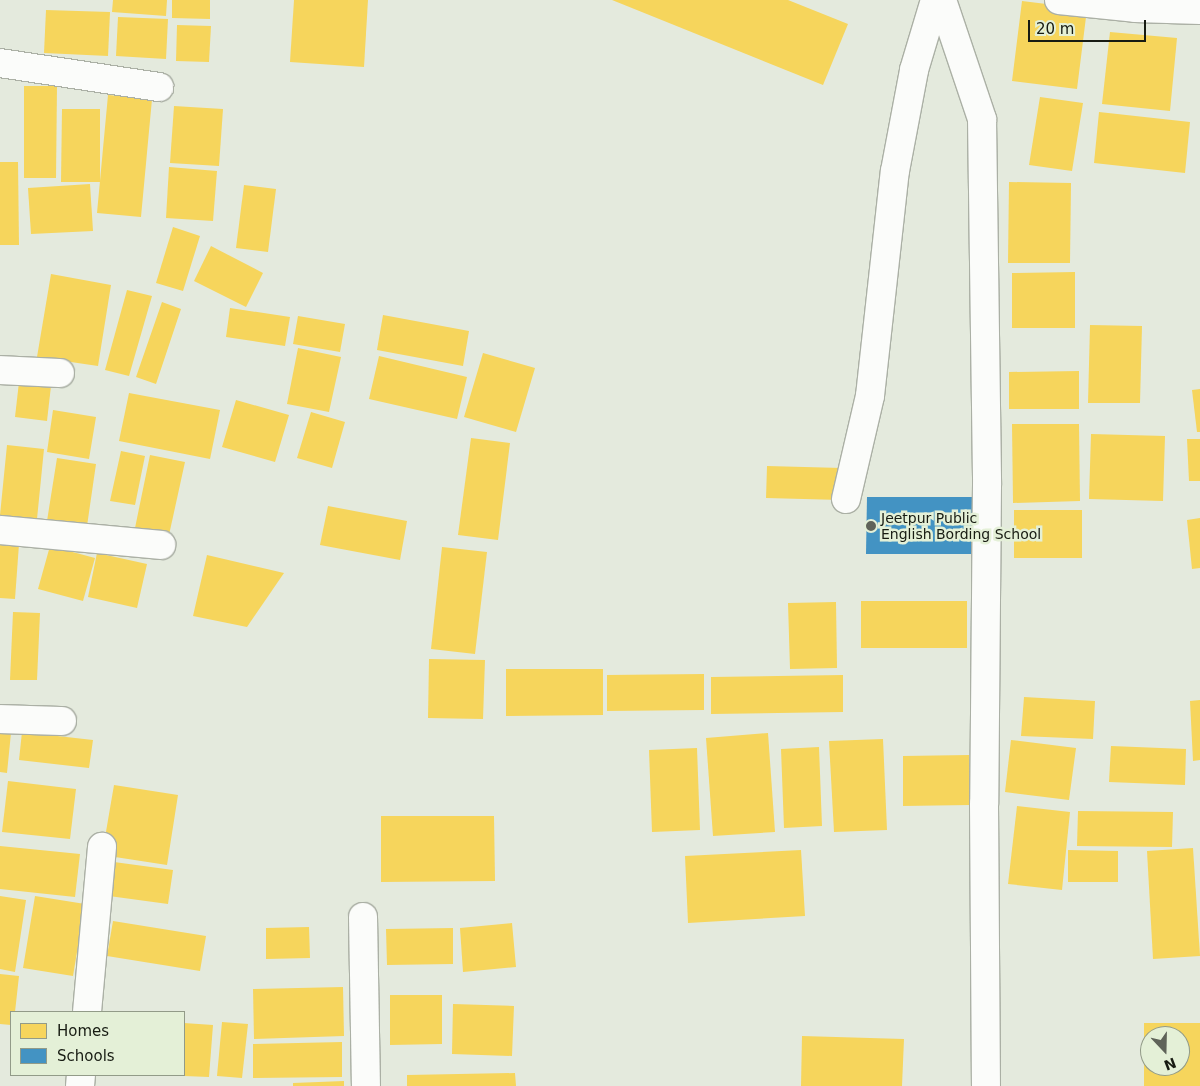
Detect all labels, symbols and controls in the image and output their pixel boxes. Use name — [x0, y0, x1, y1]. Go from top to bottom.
scale bar — [1030, 10, 1148, 42]
text: 20 m — [1036, 20, 1074, 38]
place label: Jeetpur Public English Bording School — [881, 510, 1041, 542]
marker: Jeetpur Public English Bording School — [865, 520, 877, 532]
legend — [10, 1011, 185, 1076]
text: Homes — [57, 1022, 109, 1040]
north arrow — [1140, 1026, 1190, 1076]
text: Schools — [57, 1047, 115, 1065]
text: N — [1162, 1055, 1178, 1074]

